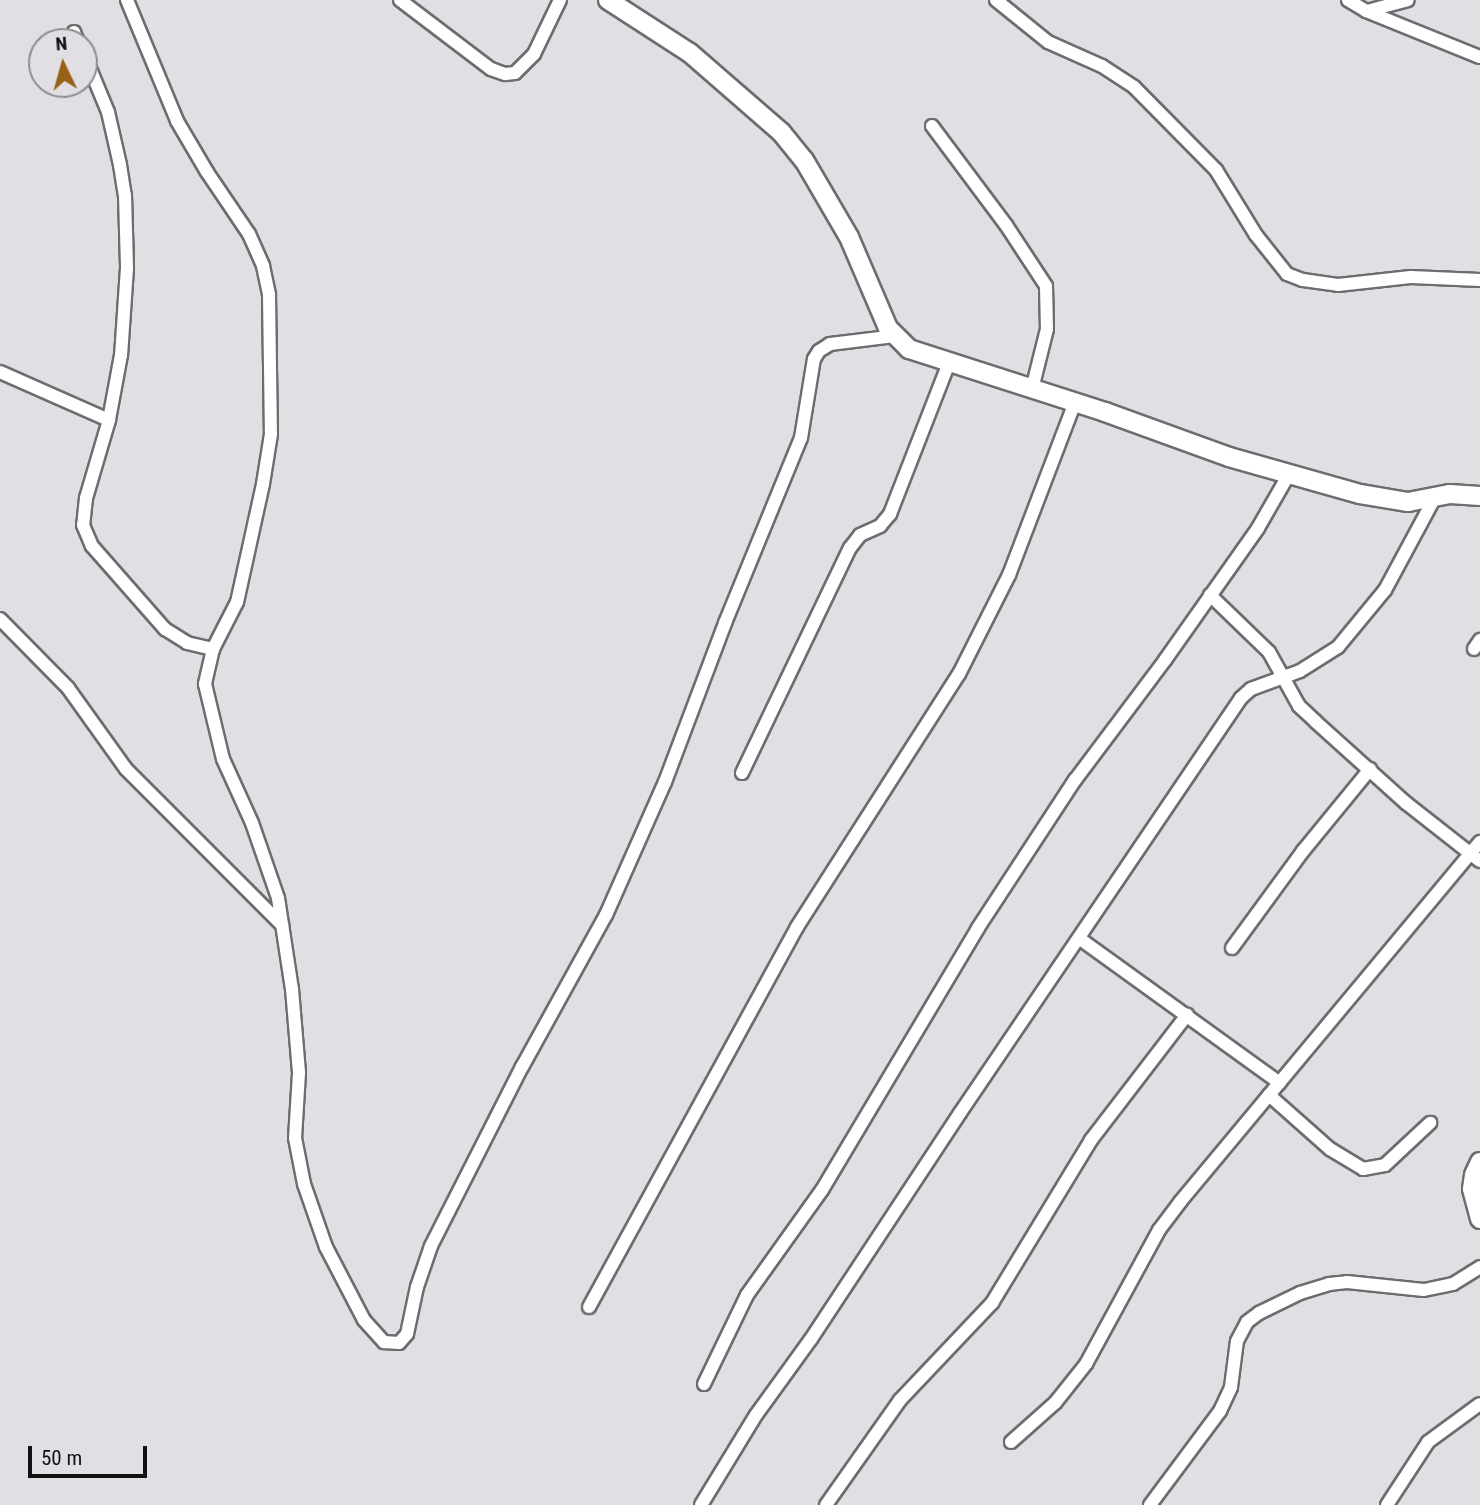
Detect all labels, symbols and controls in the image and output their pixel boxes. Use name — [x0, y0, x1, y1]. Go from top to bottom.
north arrow — [28, 28, 98, 98]
text: N — [54, 32, 68, 56]
scale bar — [32, 1432, 150, 1476]
text: 50 m — [41, 1446, 82, 1470]

